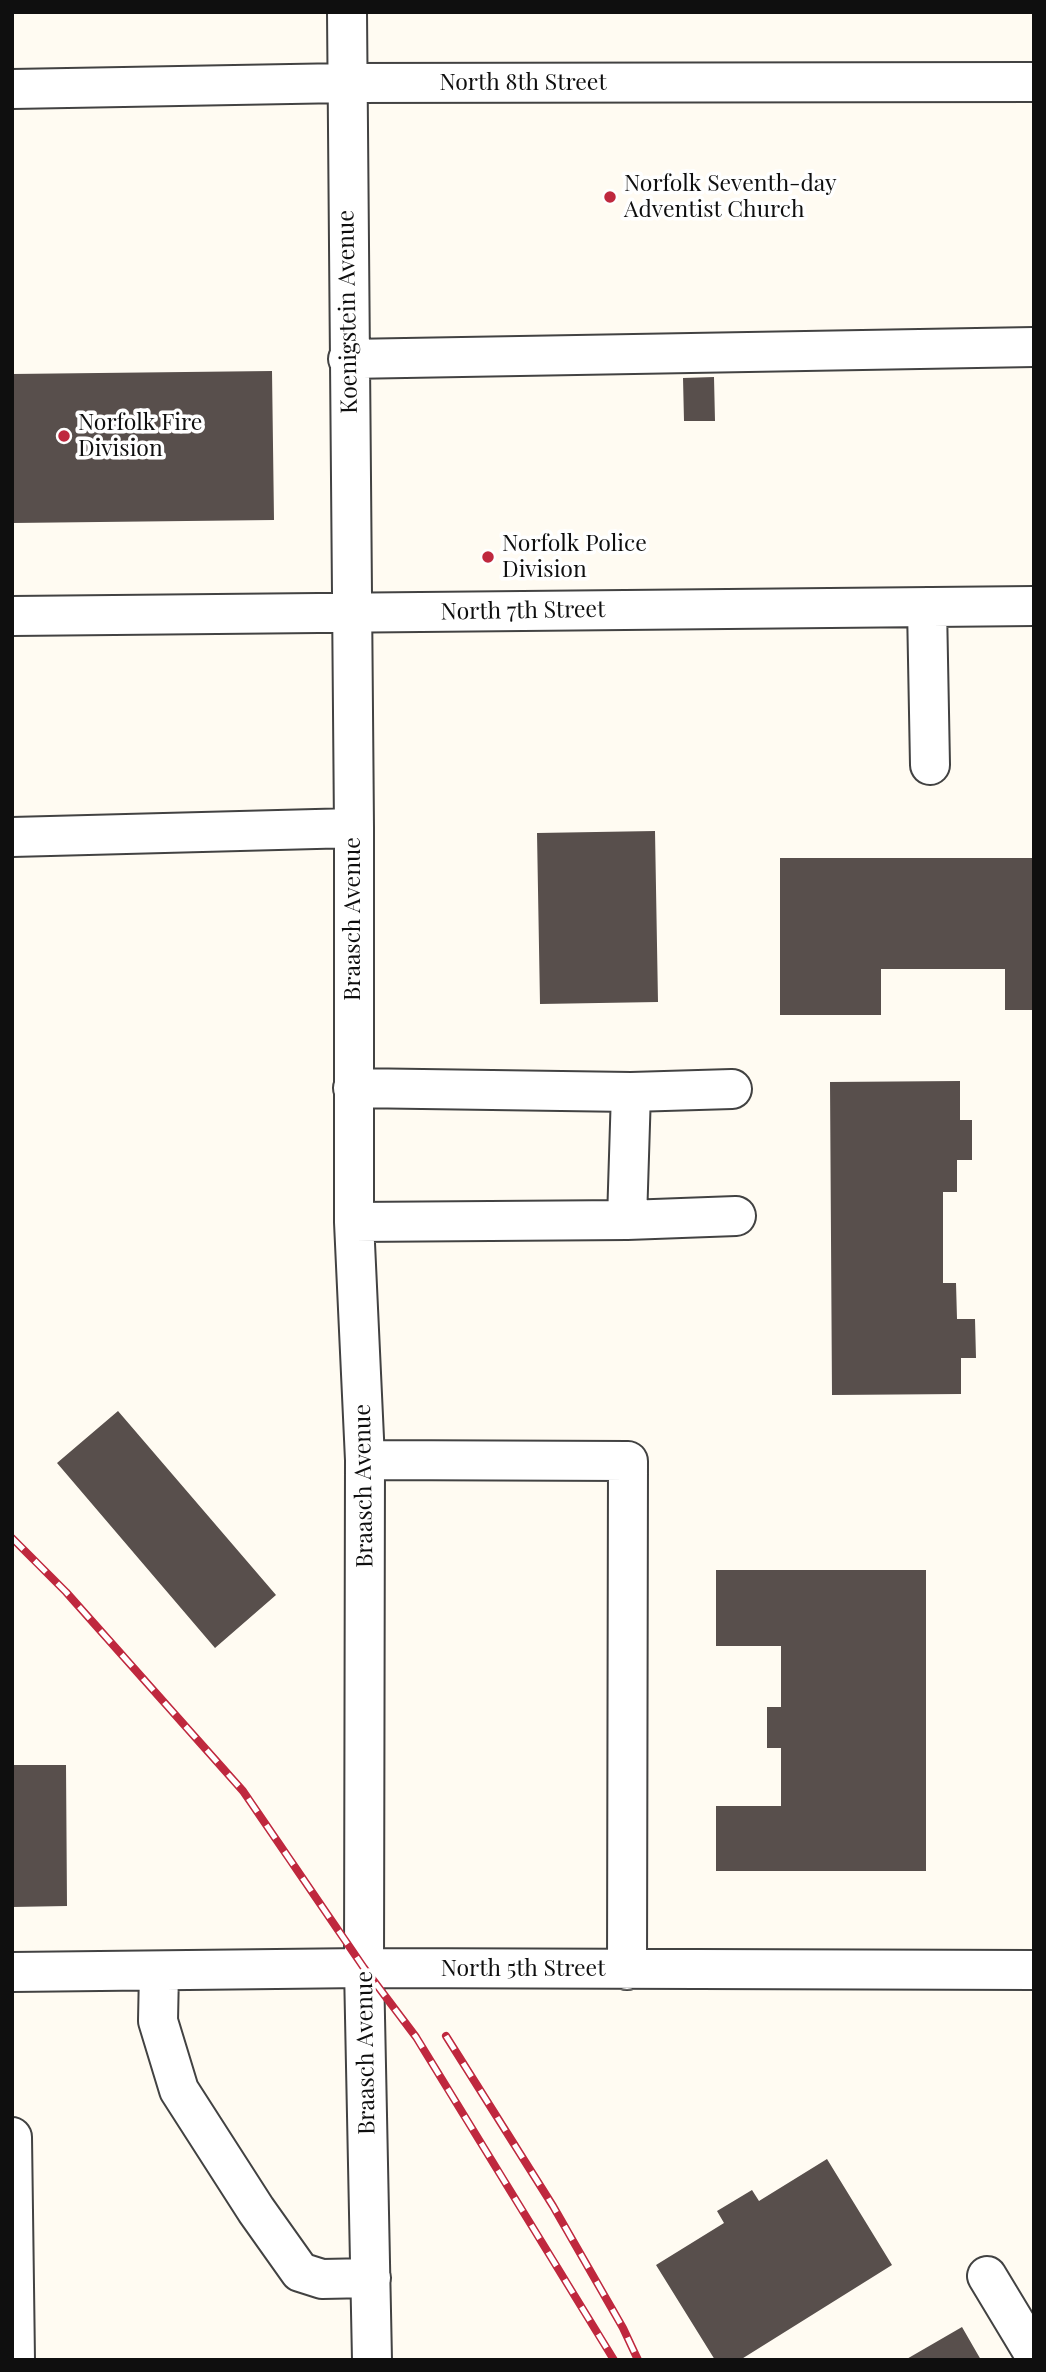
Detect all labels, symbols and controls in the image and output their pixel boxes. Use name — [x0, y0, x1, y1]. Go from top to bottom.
street label: North 8th Street — [439, 69, 607, 97]
place label: Norfolk Seventh-day Adventist Church — [624, 170, 837, 224]
marker: Norfolk Seventh-day Adventist Church — [602, 189, 618, 205]
street label: Koenigstein Avenue — [332, 210, 364, 414]
place label: Norfolk Fire Division — [78, 409, 202, 463]
marker: Norfolk Fire Division — [56, 428, 72, 444]
place label: Norfolk Police Division — [502, 530, 647, 584]
marker: Norfolk Police Division — [480, 549, 496, 565]
street label: North 7th Street — [441, 596, 605, 626]
street label: Braasch Avenue — [339, 837, 367, 1001]
street label: Braasch Avenue — [349, 1404, 379, 1568]
street label: North 5th Street — [441, 1955, 605, 1983]
street label: Braasch Avenue — [351, 1971, 381, 2135]

